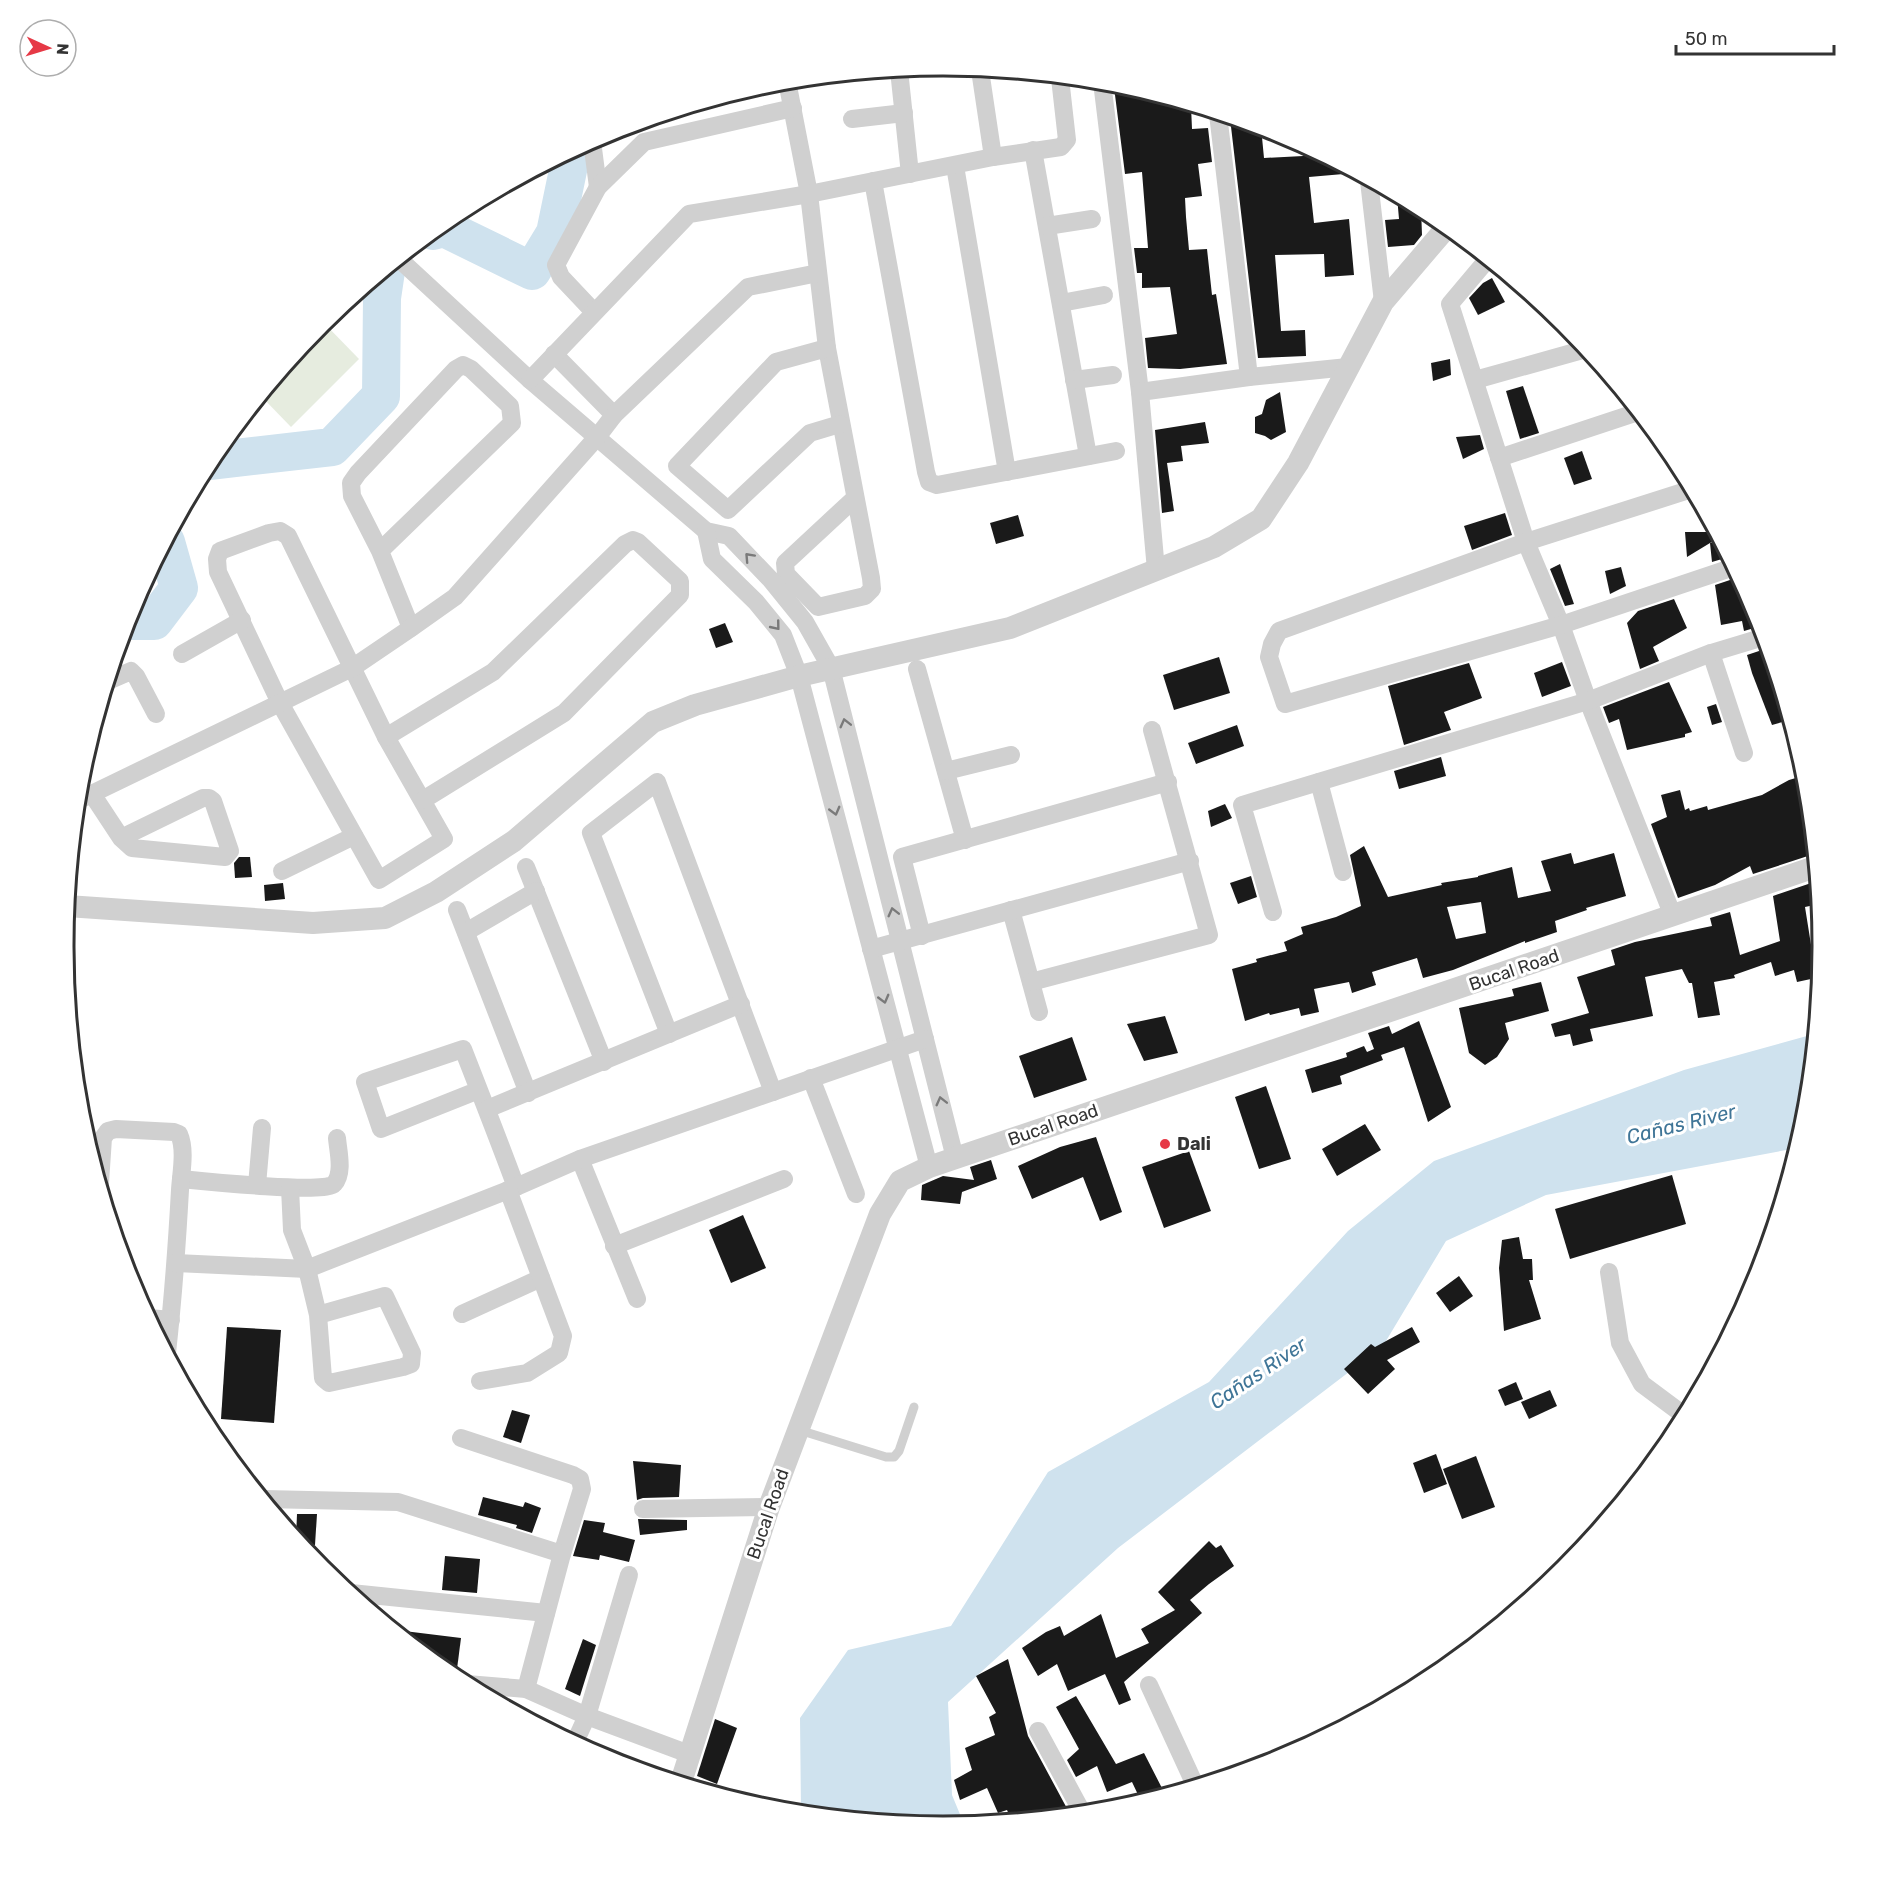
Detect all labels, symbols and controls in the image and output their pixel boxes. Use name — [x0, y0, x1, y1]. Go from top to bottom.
north arrow — [18, 18, 78, 78]
scale bar — [1676, 18, 1834, 56]
text: 50 m — [1685, 28, 1728, 50]
text: N — [53, 43, 72, 55]
one-way arrow — [745, 554, 756, 564]
one-way arrow — [768, 619, 779, 630]
one-way arrow — [839, 718, 852, 728]
one-way arrow — [828, 805, 840, 815]
one-way arrow — [888, 907, 900, 918]
street label: Bucal Road — [1466, 944, 1562, 996]
one-way arrow — [877, 994, 890, 1004]
one-way arrow — [935, 1096, 948, 1106]
street label: Bucal Road — [1005, 1099, 1101, 1151]
water label: Cañas River — [1624, 1099, 1739, 1149]
place label: Dali — [1177, 1133, 1211, 1155]
marker: Dali — [1158, 1137, 1172, 1151]
water label: Cañas River — [1205, 1331, 1312, 1414]
street label: Bucal Road — [742, 1466, 794, 1562]

